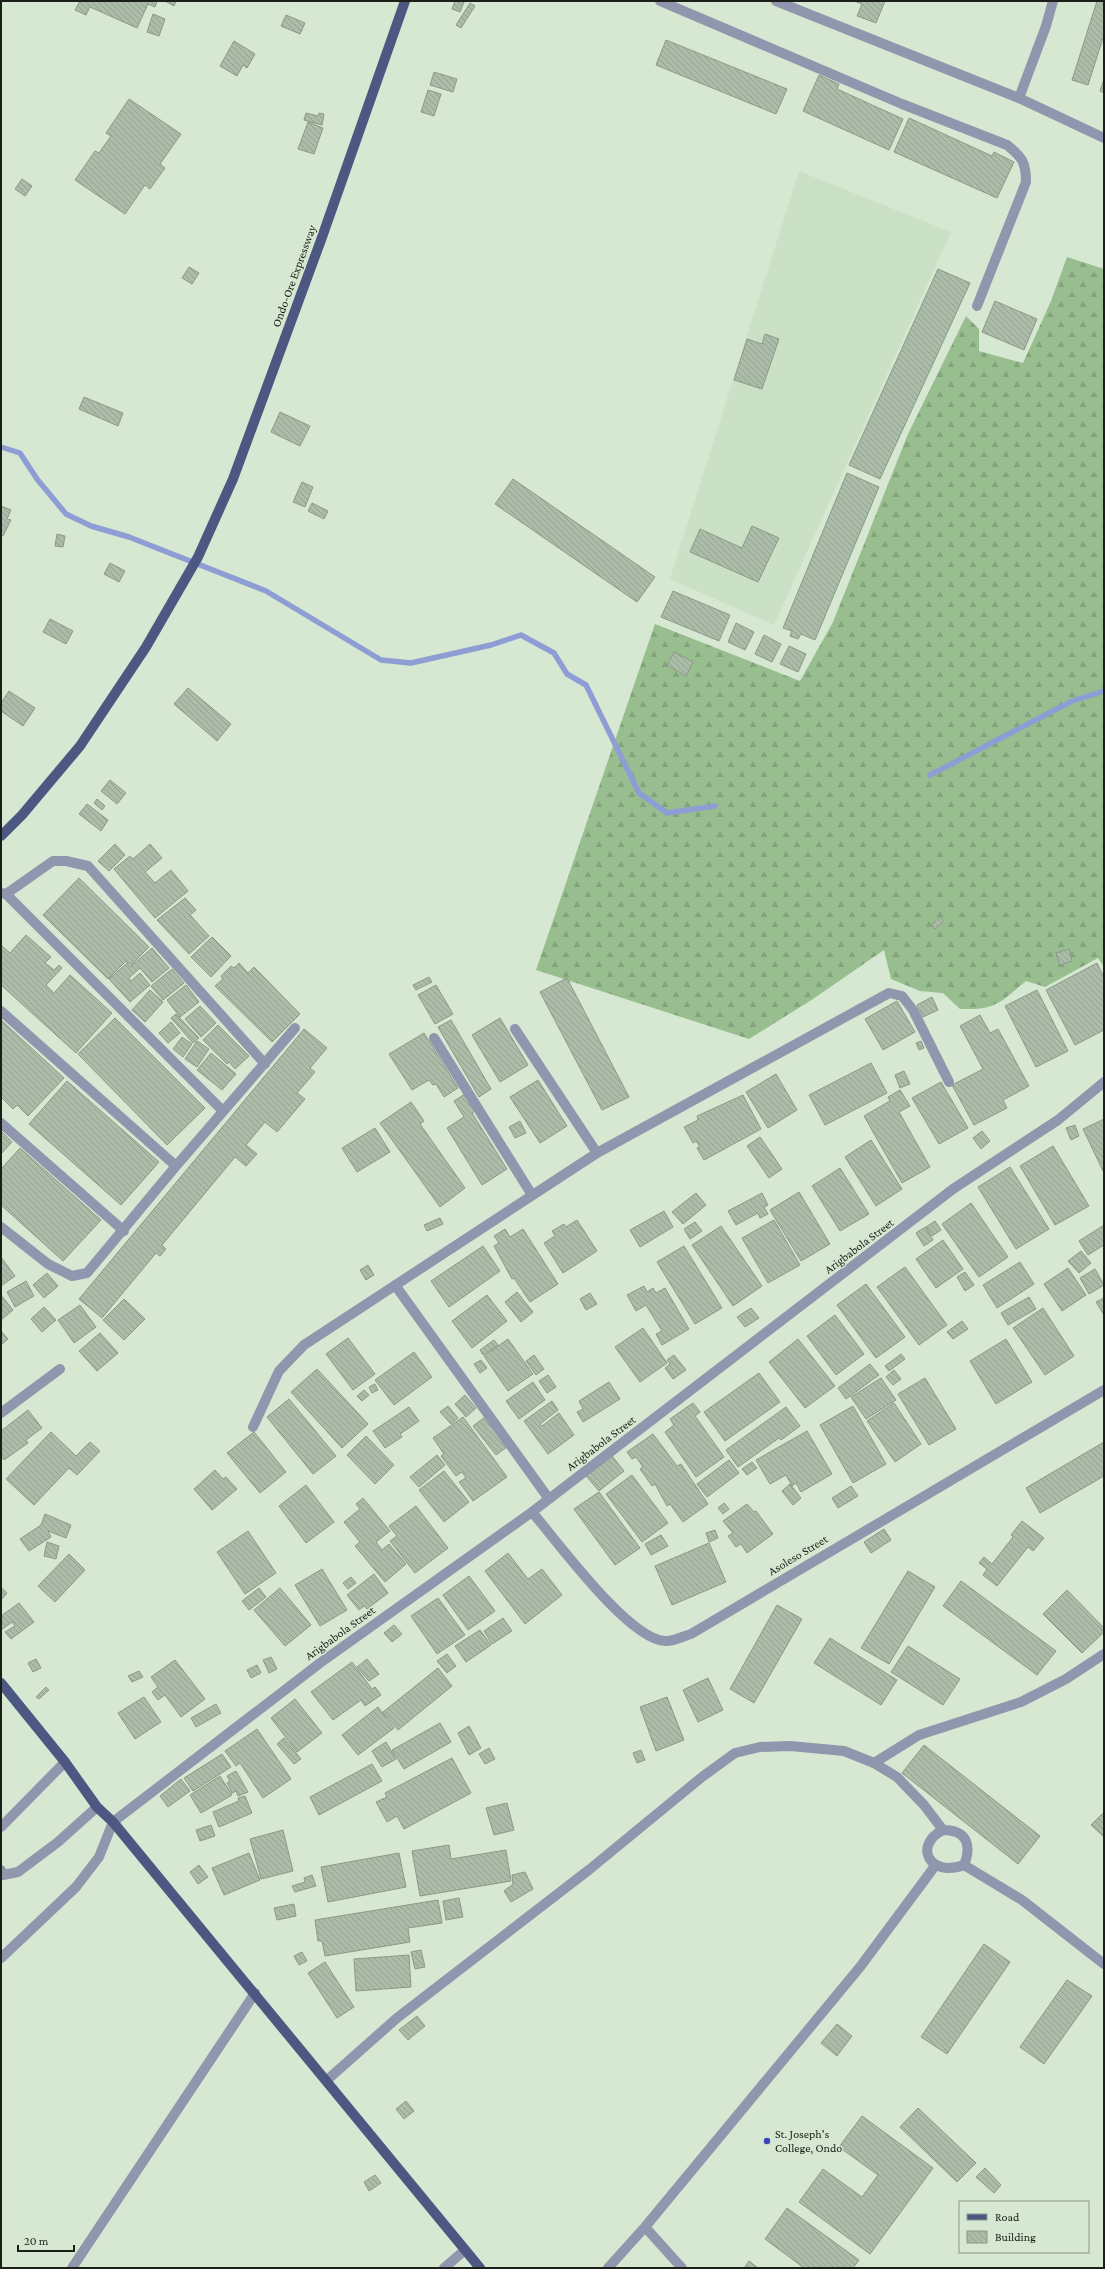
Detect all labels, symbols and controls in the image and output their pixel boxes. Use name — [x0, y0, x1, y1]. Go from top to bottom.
street label: Ondo-Ore Expressway — [269, 223, 319, 329]
street label: Arigbabola Street — [822, 1215, 897, 1277]
street label: Arigbabola Street — [564, 1412, 639, 1474]
street label: Asoleso Street — [766, 1531, 831, 1578]
street label: Arigbabola Street — [302, 1602, 378, 1663]
place label: St. Joseph's College, Ondo — [775, 2127, 842, 2155]
marker: St. Joseph's College, Ondo — [762, 2136, 772, 2146]
legend — [959, 2201, 1089, 2253]
text: Road — [995, 2210, 1020, 2224]
scale bar — [18, 2227, 74, 2253]
text: Building — [995, 2230, 1036, 2244]
text: 20 m — [24, 2234, 49, 2248]

